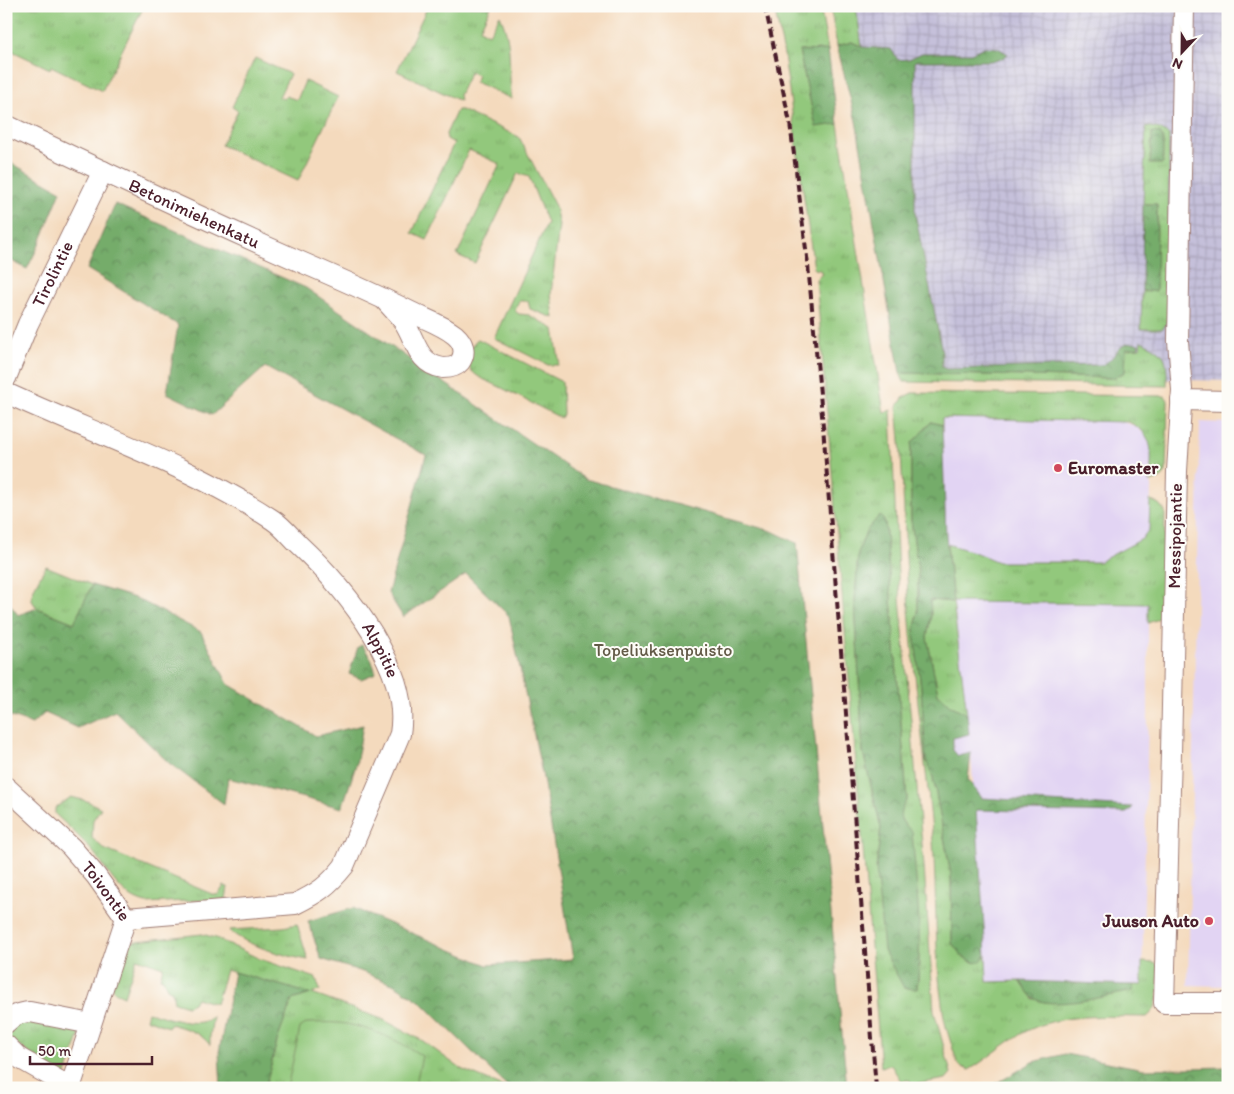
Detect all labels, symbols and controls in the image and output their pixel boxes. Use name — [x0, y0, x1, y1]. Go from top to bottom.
north arrow — [1156, 28, 1206, 78]
text: N — [1170, 54, 1185, 73]
street label: Betonimiehenkatu — [125, 174, 263, 253]
street label: Tirolintie — [27, 237, 78, 311]
place label: Euromaster — [1068, 457, 1159, 479]
marker: Euromaster — [1052, 462, 1064, 474]
street label: Messipojantie — [1163, 483, 1187, 589]
street label: Alppitie — [357, 618, 404, 681]
park label: Topeliuksenpuisto — [594, 639, 732, 661]
street label: Toivontie — [77, 856, 136, 925]
place label: Juuson Auto — [1102, 910, 1199, 932]
marker: Juuson Auto — [1203, 915, 1215, 927]
scale bar — [30, 1034, 152, 1066]
text: 50 m — [38, 1042, 71, 1060]

